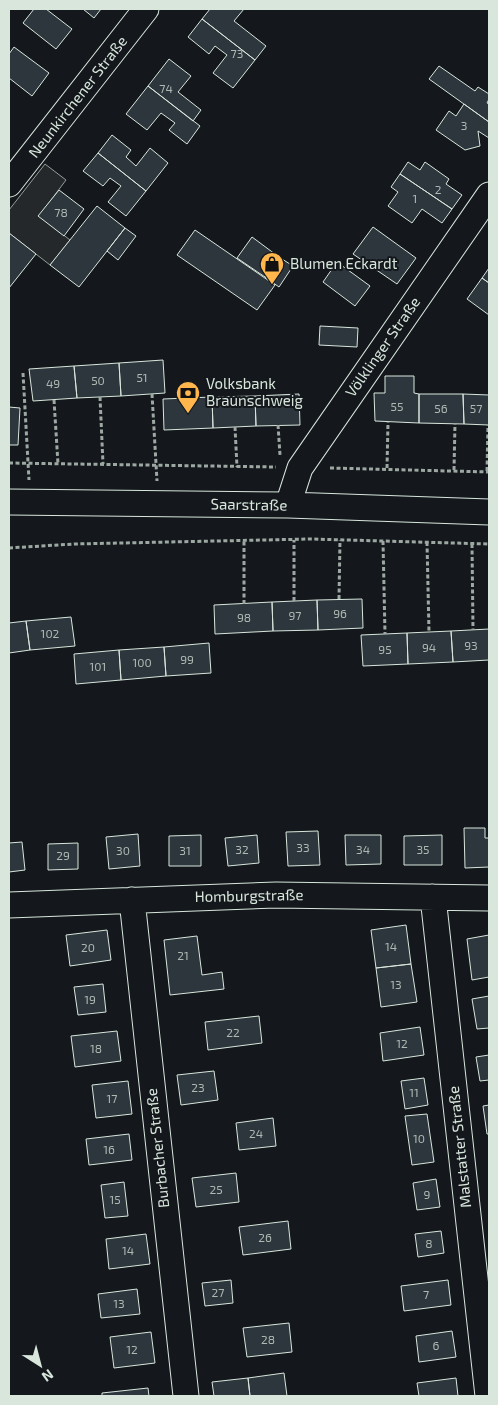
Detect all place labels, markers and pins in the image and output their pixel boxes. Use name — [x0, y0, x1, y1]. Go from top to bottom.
shop icon: Blumen Eckardt — [259, 251, 285, 285]
place label: Blumen Eckardt — [290, 254, 398, 272]
place label: Volksbank Braunschweig — [206, 374, 304, 409]
bank icon: Volksbank Braunschweig — [175, 380, 201, 414]

